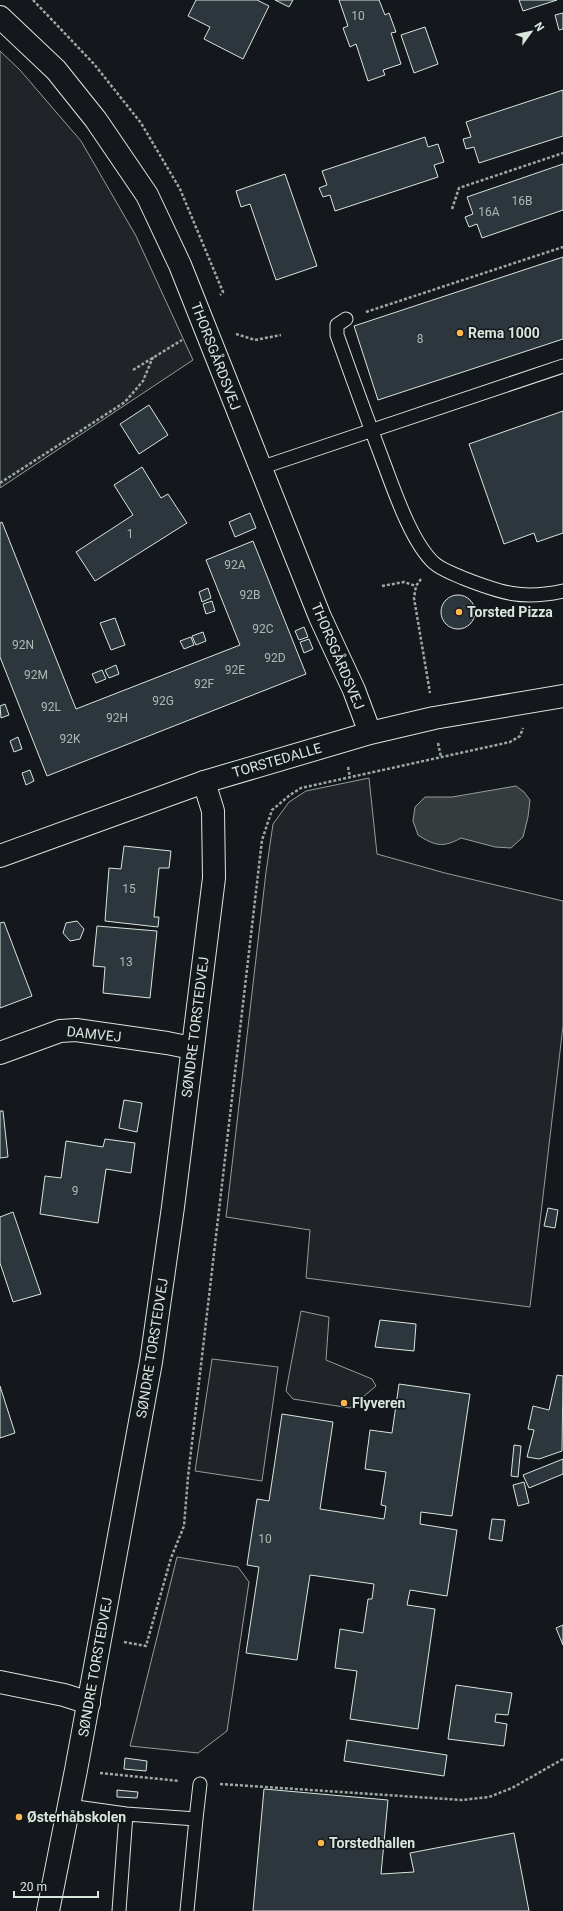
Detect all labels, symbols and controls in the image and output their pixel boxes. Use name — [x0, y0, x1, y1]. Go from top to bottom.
house number: 10 — [351, 9, 365, 23]
north arrow — [511, 12, 551, 52]
text: N — [531, 20, 547, 34]
house number: 16B — [512, 194, 532, 208]
house number: 16A — [478, 205, 500, 219]
street label: THORSGÅRDSVEJ — [188, 299, 245, 412]
place label: Rema 1000 — [468, 325, 540, 341]
marker: Rema 1000 — [455, 328, 465, 338]
house number: 8 — [417, 332, 424, 346]
house number: 1 — [127, 527, 133, 541]
house number: 92A — [224, 558, 246, 572]
house number: 92B — [240, 588, 260, 602]
street label: THORSGÅRDSVEJ — [308, 600, 369, 712]
place label: Torsted Pizza — [467, 604, 553, 620]
marker: Torsted Pizza — [454, 607, 464, 617]
house number: 92C — [252, 622, 274, 636]
house number: 92N — [12, 638, 34, 652]
house number: 92D — [264, 651, 286, 665]
house number: 92E — [225, 663, 245, 677]
house number: 92M — [24, 668, 48, 682]
house number: 92F — [194, 677, 214, 691]
house number: 92G — [152, 694, 174, 708]
house number: 92L — [41, 700, 62, 714]
house number: 92H — [106, 711, 128, 725]
house number: 92K — [59, 732, 81, 746]
street label: TORSTEDALLE — [230, 740, 324, 780]
house number: 15 — [122, 882, 136, 896]
house number: 13 — [119, 955, 133, 969]
street label: SØNDRE TORSTEDVEJ — [178, 956, 212, 1098]
street label: DAMVEJ — [66, 1023, 122, 1045]
house number: 9 — [72, 1184, 78, 1198]
street label: SØNDRE TORSTEDVEJ — [133, 1277, 171, 1419]
place label: Flyveren — [352, 1395, 406, 1411]
marker: Flyveren — [339, 1398, 349, 1408]
house number: 10 — [258, 1532, 272, 1546]
street label: SØNDRE TORSTEDVEJ — [75, 1596, 115, 1738]
place label: Østerhåbskolen — [27, 1809, 126, 1825]
marker: Østerhåbskolen — [14, 1812, 24, 1822]
place label: Torstedhallen — [329, 1835, 415, 1851]
marker: Torstedhallen — [316, 1838, 326, 1848]
scale bar — [14, 1873, 98, 1899]
text: 20 m — [20, 1880, 47, 1894]

